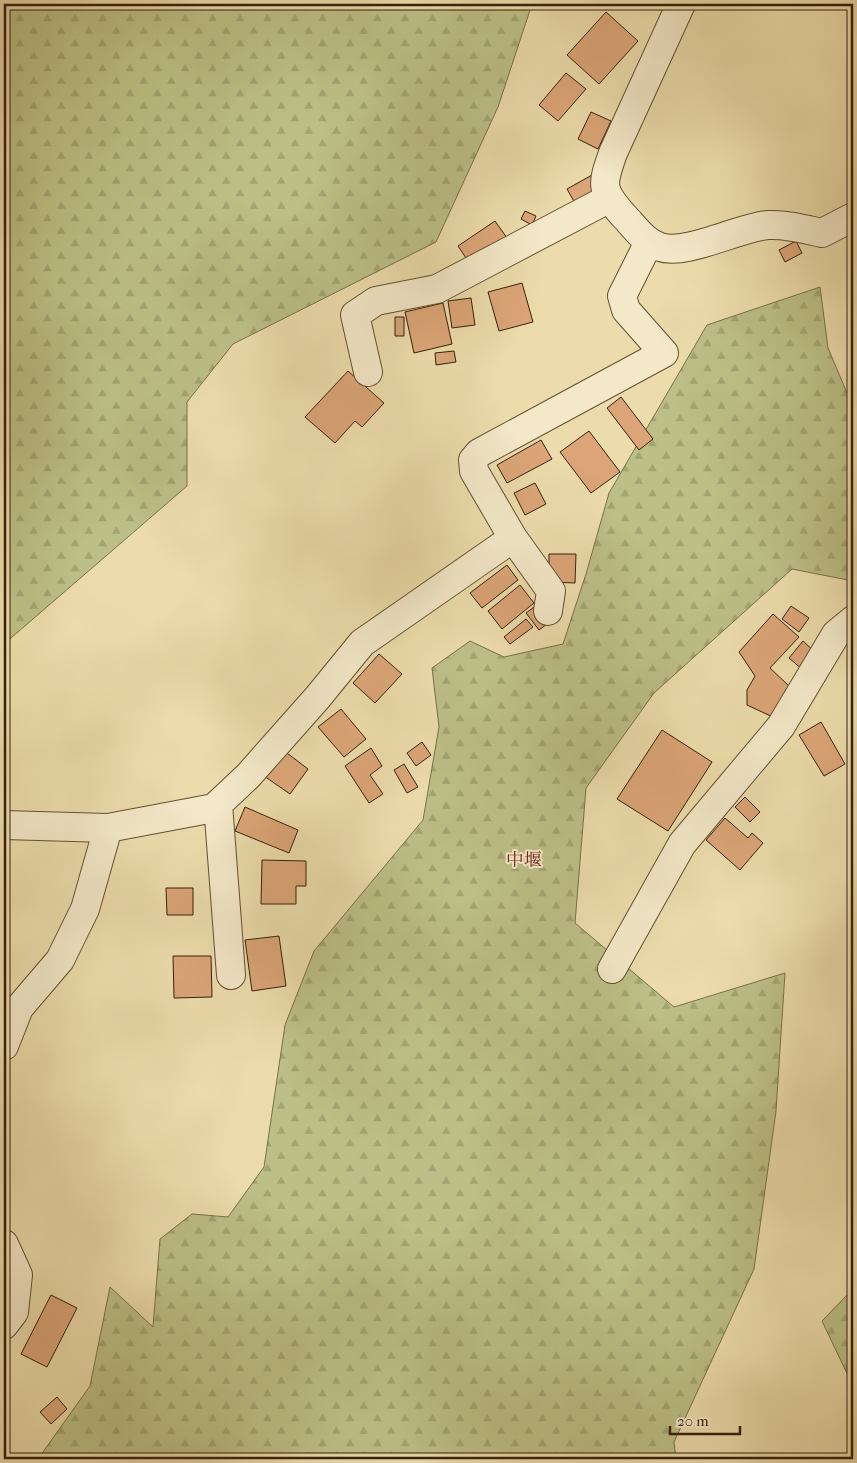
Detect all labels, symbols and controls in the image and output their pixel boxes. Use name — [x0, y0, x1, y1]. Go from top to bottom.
district label: 中堰 — [506, 850, 542, 871]
scale bar — [670, 1403, 740, 1435]
text: 20 m — [677, 1412, 709, 1430]

